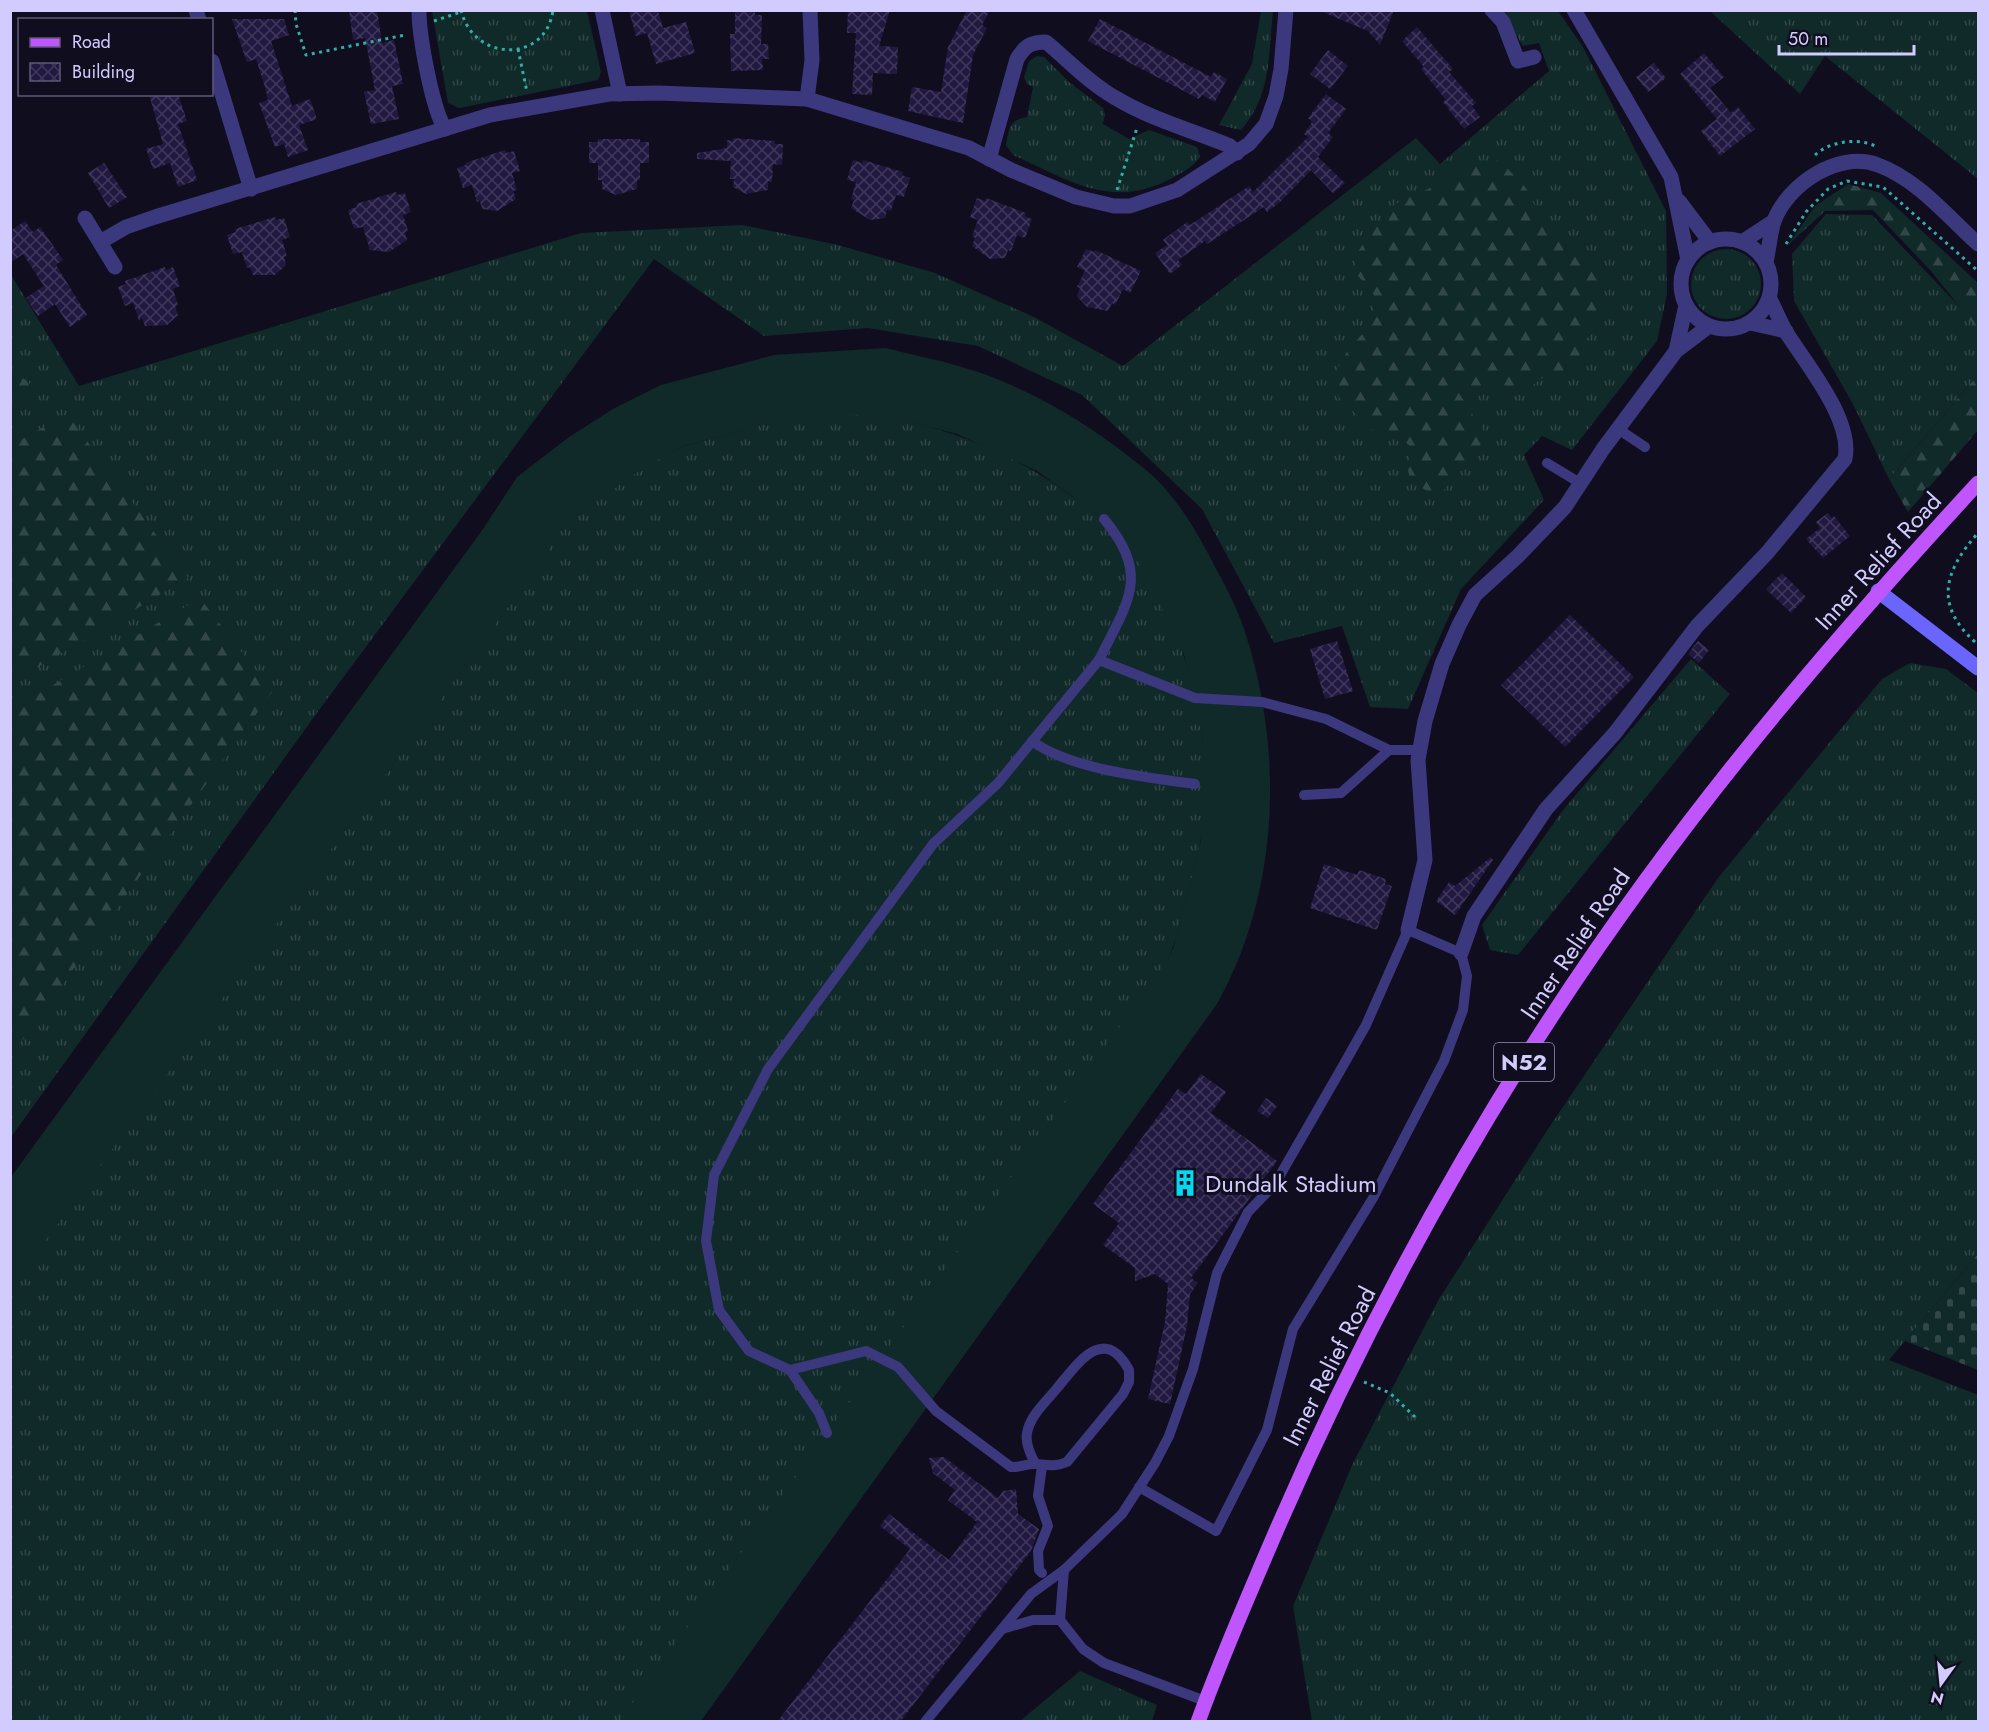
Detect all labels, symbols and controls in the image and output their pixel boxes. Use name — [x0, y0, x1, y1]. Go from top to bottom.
legend — [18, 18, 213, 96]
scale bar — [1779, 18, 1914, 56]
text: 50 m — [1788, 26, 1828, 52]
text: Road — [72, 29, 111, 55]
text: Building — [72, 59, 135, 85]
street label: Inner Relief Road — [1807, 484, 1949, 638]
street label: Inner Relief Road — [1512, 862, 1638, 1026]
road number: N52 — [1494, 1043, 1554, 1081]
place label: Dundalk Stadium — [1205, 1166, 1377, 1201]
building icon: Dundalk Stadium — [1170, 1168, 1200, 1198]
street label: Inner Relief Road — [1274, 1280, 1384, 1452]
north arrow — [1911, 1654, 1971, 1714]
text: N — [1928, 1685, 1946, 1711]

